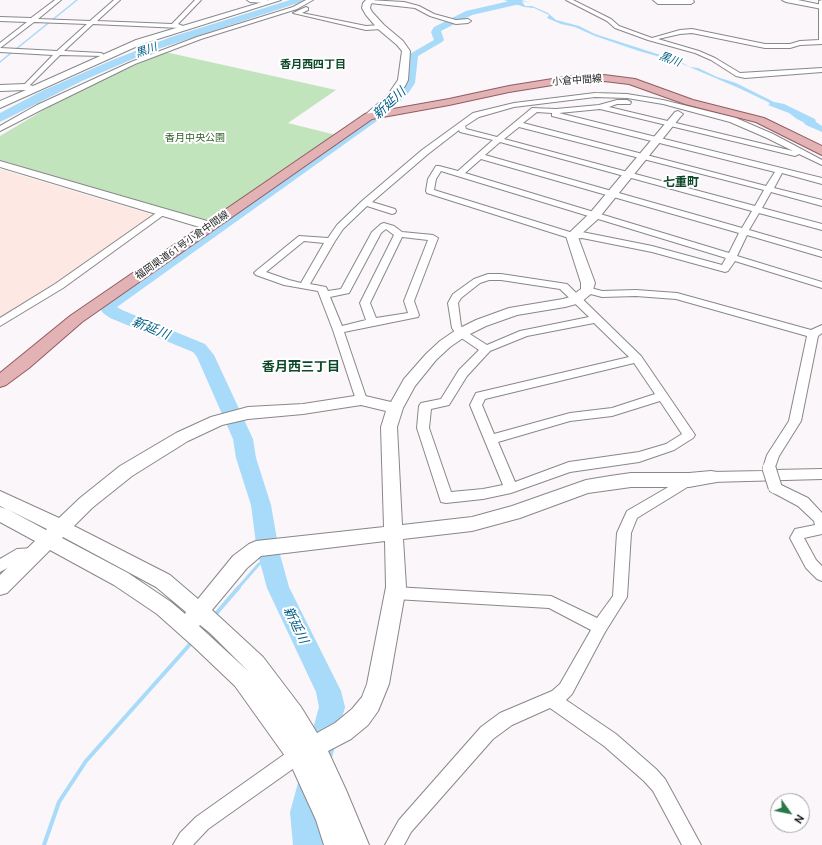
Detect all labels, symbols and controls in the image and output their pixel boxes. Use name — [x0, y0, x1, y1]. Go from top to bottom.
water label: 黒川 — [133, 40, 159, 60]
water label: 黒川 — [657, 49, 683, 69]
district label: 香月西四丁目 — [280, 57, 346, 71]
street label: 小倉中間線 — [552, 72, 602, 88]
water label: 新延川 — [369, 84, 409, 122]
park label: 香月中央公園 — [165, 132, 225, 144]
district label: 七重町 — [663, 175, 699, 189]
street label: 福岡県道61号小倉中間線 — [133, 208, 231, 282]
water label: 新延川 — [130, 313, 172, 343]
district label: 香月西三丁目 — [262, 359, 340, 375]
water label: 新延川 — [280, 604, 312, 646]
north arrow — [770, 793, 810, 833]
text: N — [792, 812, 806, 826]

